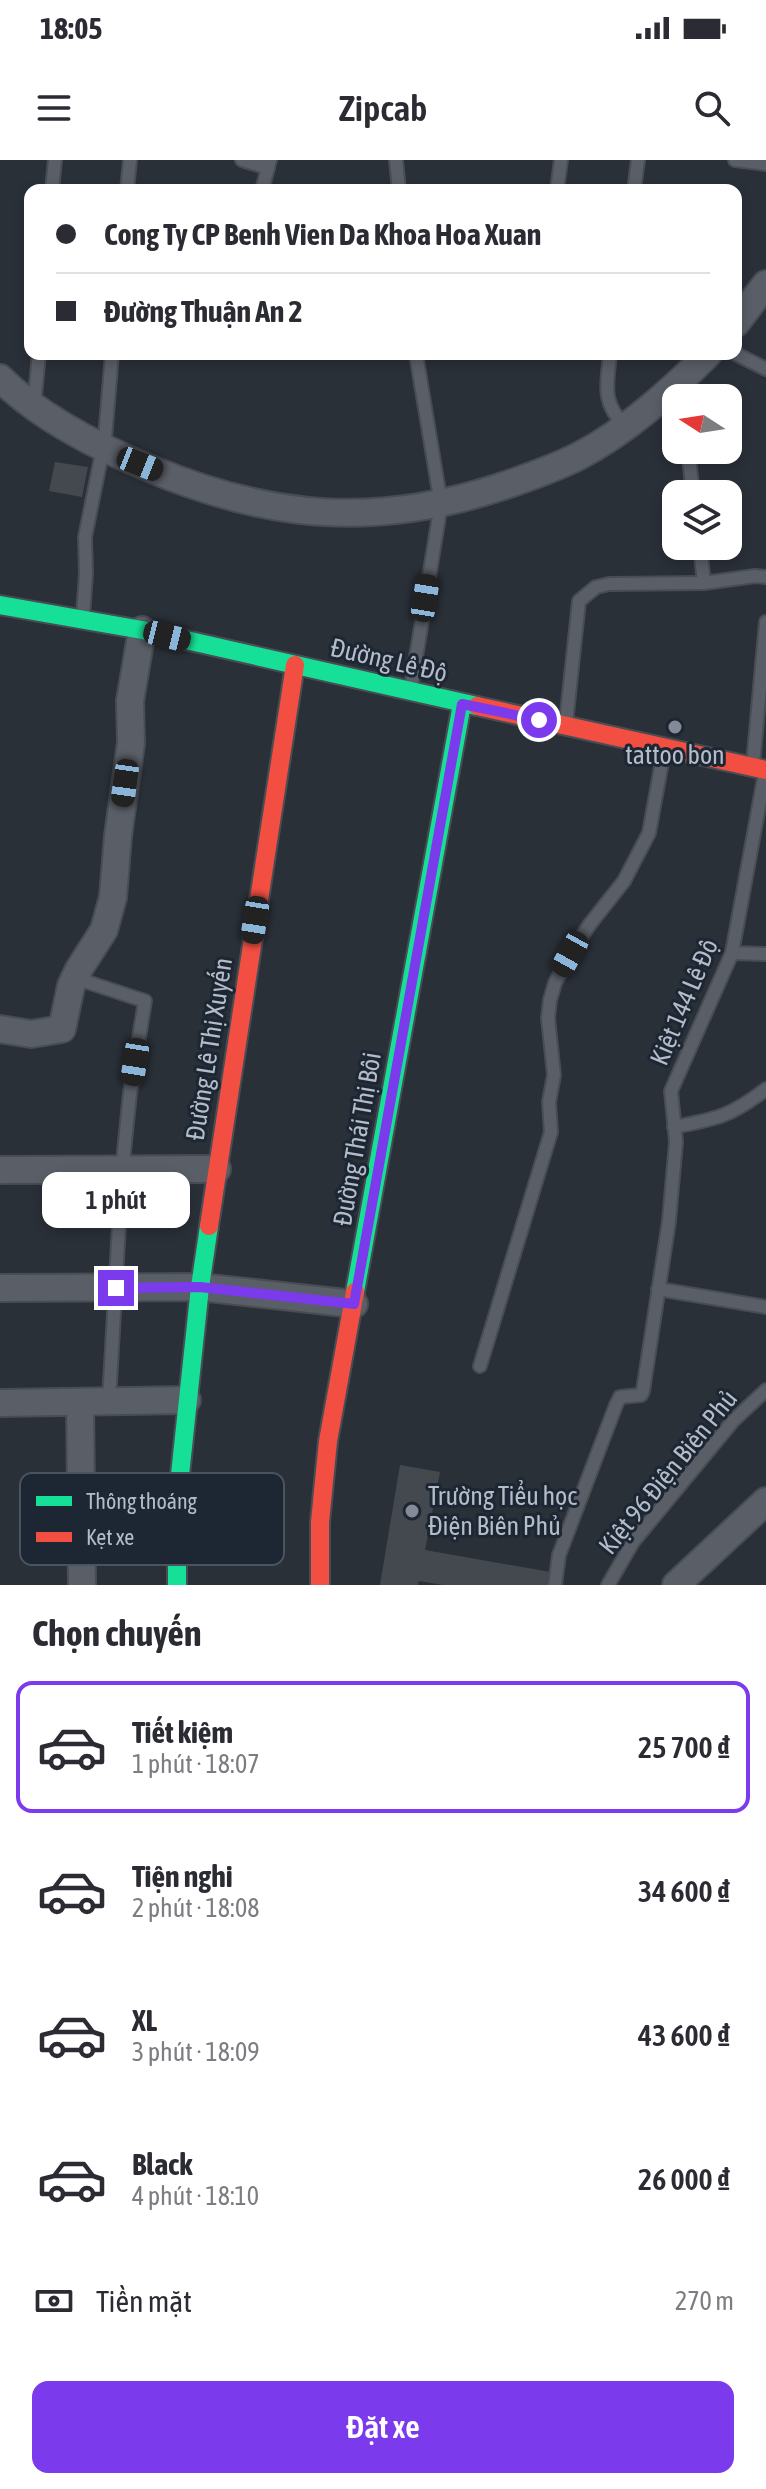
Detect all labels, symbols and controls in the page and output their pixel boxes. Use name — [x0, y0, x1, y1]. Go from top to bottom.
text: 18:05 — [40, 11, 102, 45]
icon: menu — [32, 86, 76, 130]
icon: search — [690, 86, 734, 130]
text: Zipcab — [339, 87, 427, 129]
text: Cong Ty CP Benh Vien Da Khoa Hoa Xuan — [104, 217, 541, 251]
text: Đường Thuận An 2 — [104, 294, 303, 328]
north arrow — [662, 384, 742, 464]
map controls — [662, 384, 742, 560]
car — [113, 444, 167, 484]
button: layers — [662, 480, 742, 560]
car — [409, 572, 441, 624]
car — [141, 619, 193, 653]
street label: Đường Lê Độ — [328, 632, 450, 688]
route start — [521, 702, 557, 738]
marker: tattoo bon — [666, 718, 684, 736]
place label: tattoo bon — [625, 740, 725, 770]
car — [110, 758, 140, 808]
car — [239, 894, 271, 946]
car — [548, 927, 592, 981]
street label: Kiệt 144 Lê Độ — [644, 934, 724, 1070]
street label: Đường Lê Thị Xuyến — [180, 956, 238, 1142]
car — [119, 1036, 151, 1088]
street label: Đường Thái Thị Bôi — [327, 1050, 387, 1228]
callout: 1 phút — [42, 1172, 190, 1228]
text: 1 phút — [86, 1185, 146, 1215]
route end — [98, 1270, 134, 1306]
street label: Kiệt 96 Điện Biên Phủ — [593, 1384, 743, 1560]
legend — [20, 1473, 284, 1565]
place label: Trường Tiểu học Điện Biên Phủ — [428, 1479, 577, 1541]
text: Thông thoáng — [86, 1488, 198, 1514]
marker: Trường Tiểu học Điện Biên Phủ — [403, 1502, 421, 1520]
text: Kẹt xe — [86, 1524, 134, 1550]
text: Chọn chuyến — [32, 1612, 201, 1654]
icon: car — [36, 1711, 108, 1783]
text: Tiết kiệm — [132, 1715, 233, 1749]
text: 25 700 ₫ — [638, 1730, 730, 1764]
text: 1 phút · 18:07 — [132, 1749, 259, 1779]
icon: car — [36, 1855, 108, 1927]
text: Tiện nghi — [132, 1859, 233, 1893]
text: 34 600 ₫ — [638, 1874, 730, 1908]
text: 2 phút · 18:08 — [132, 1893, 259, 1923]
icon: car — [36, 1999, 108, 2071]
text: XL — [132, 2003, 157, 2037]
text: 43 600 ₫ — [638, 2018, 730, 2052]
text: 3 phút · 18:09 — [132, 2037, 259, 2067]
icon: car — [36, 2143, 108, 2215]
text: Black — [132, 2147, 192, 2181]
text: 26 000 ₫ — [638, 2162, 730, 2196]
text: 4 phút · 18:10 — [132, 2181, 259, 2211]
icon: cash — [32, 2279, 76, 2323]
text: Tiền mặt — [96, 2284, 192, 2318]
text: 270 m — [675, 2286, 734, 2316]
button: Đặt xe — [32, 2381, 734, 2473]

